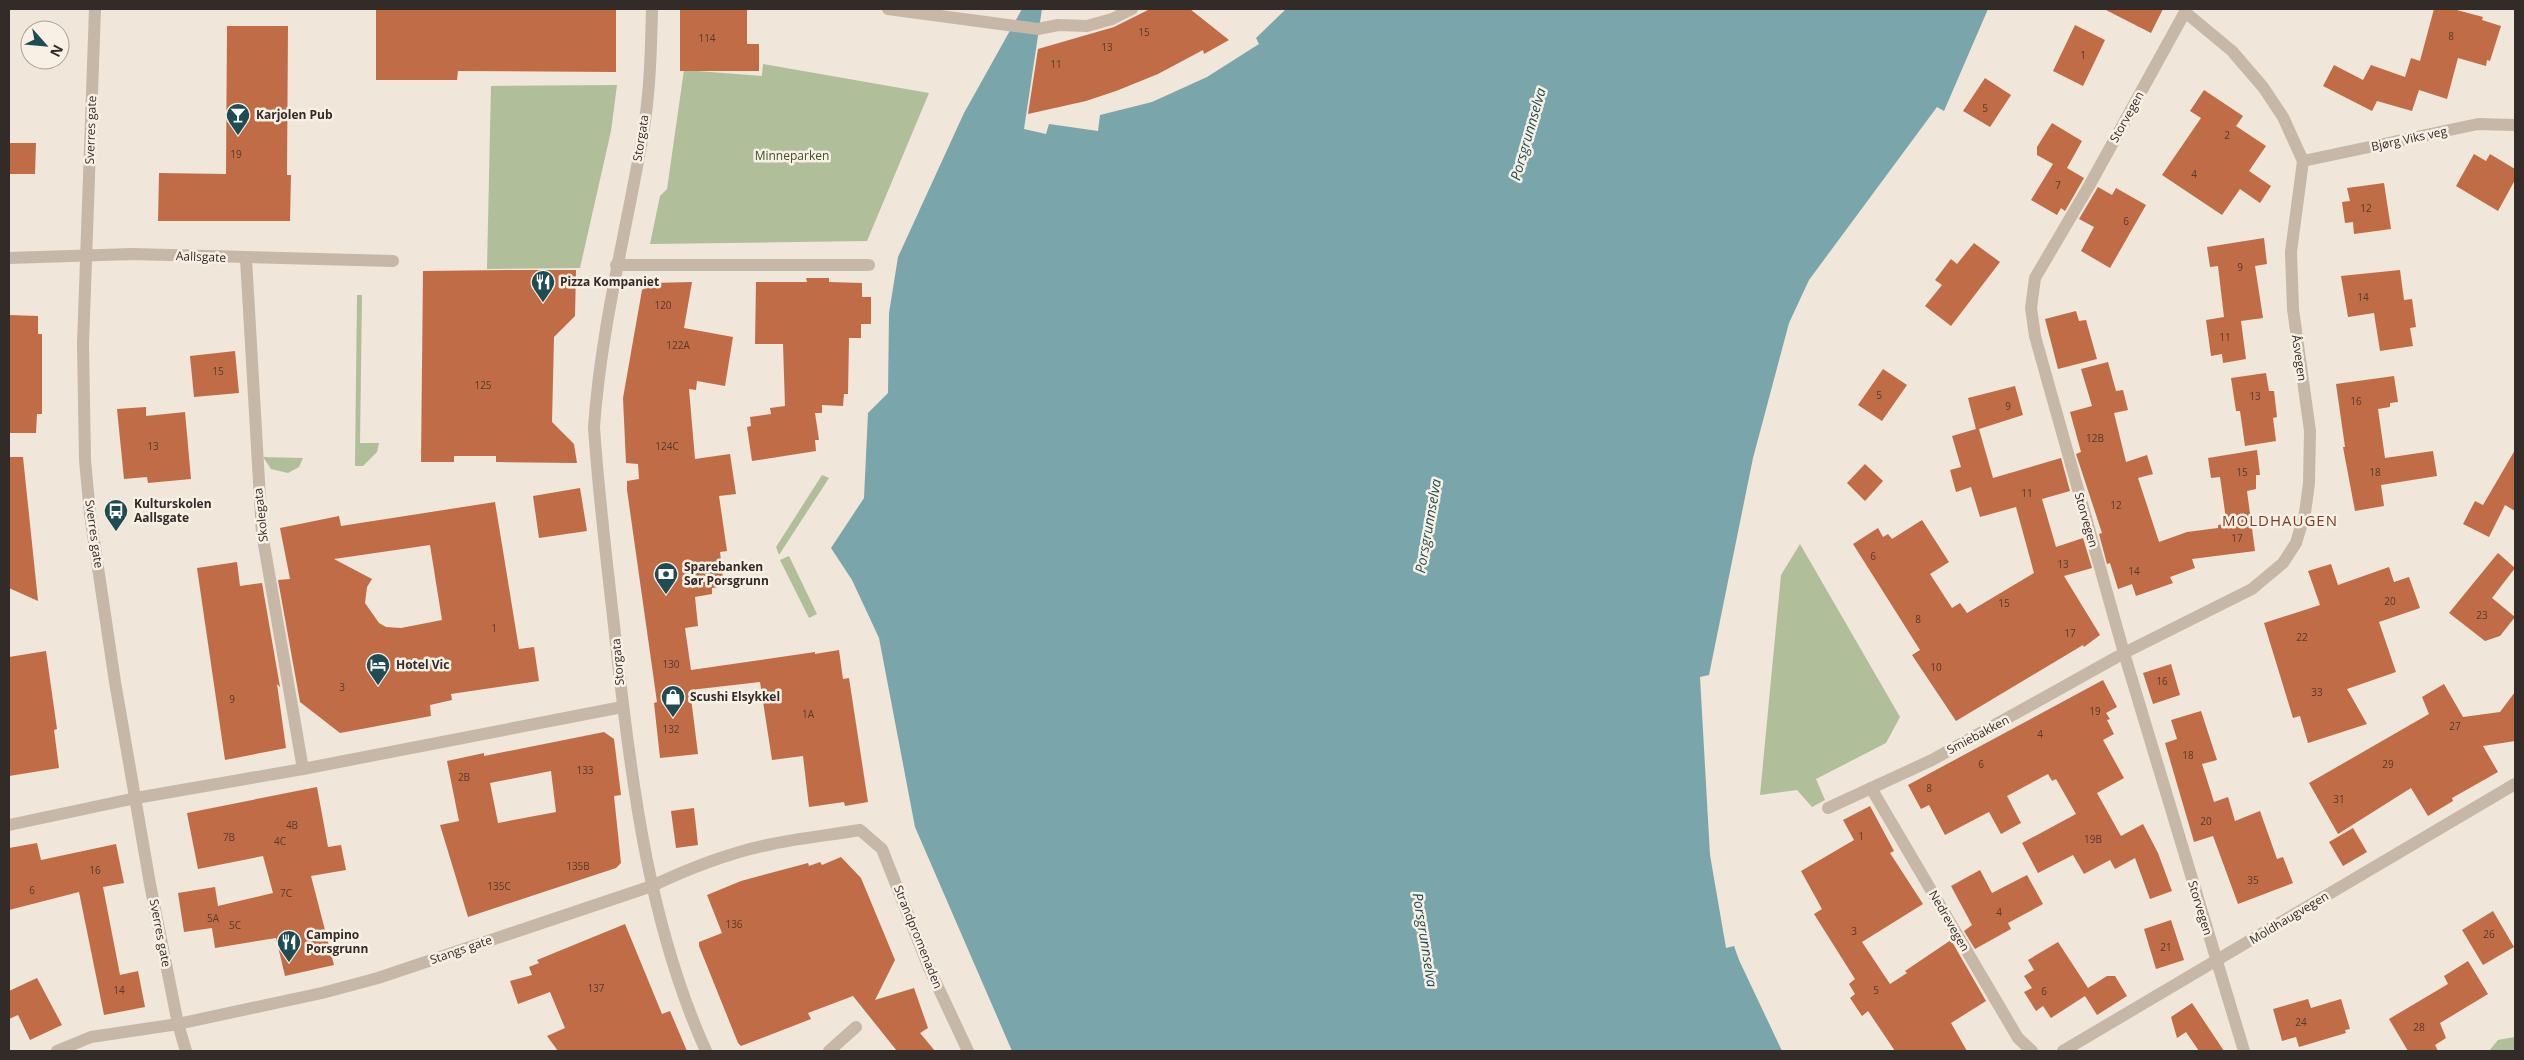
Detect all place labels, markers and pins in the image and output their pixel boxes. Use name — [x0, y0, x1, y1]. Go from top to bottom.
bar icon: Karjolen Pub — [225, 102, 251, 136]
place label: Karjolen Pub — [256, 106, 333, 123]
restaurant icon: Pizza Kompaniet — [530, 269, 556, 303]
place label: Pizza Kompaniet — [560, 273, 659, 290]
place label: Kulturskolen Aallsgate — [134, 495, 212, 526]
bus stop icon: Kulturskolen Aallsgate — [103, 498, 129, 532]
place label: Sparebanken Sør Porsgrunn — [684, 558, 769, 589]
bank icon: Sparebanken Sør Porsgrunn — [653, 561, 679, 595]
hotel icon: Hotel Vic — [365, 652, 391, 686]
place label: Hotel Vic — [396, 656, 449, 673]
shop icon: Scushi Elsykkel — [660, 684, 686, 718]
place label: Scushi Elsykkel — [690, 688, 780, 705]
place label: Campino Porsgrunn — [306, 926, 368, 957]
restaurant icon: Campino Porsgrunn — [276, 929, 302, 963]

